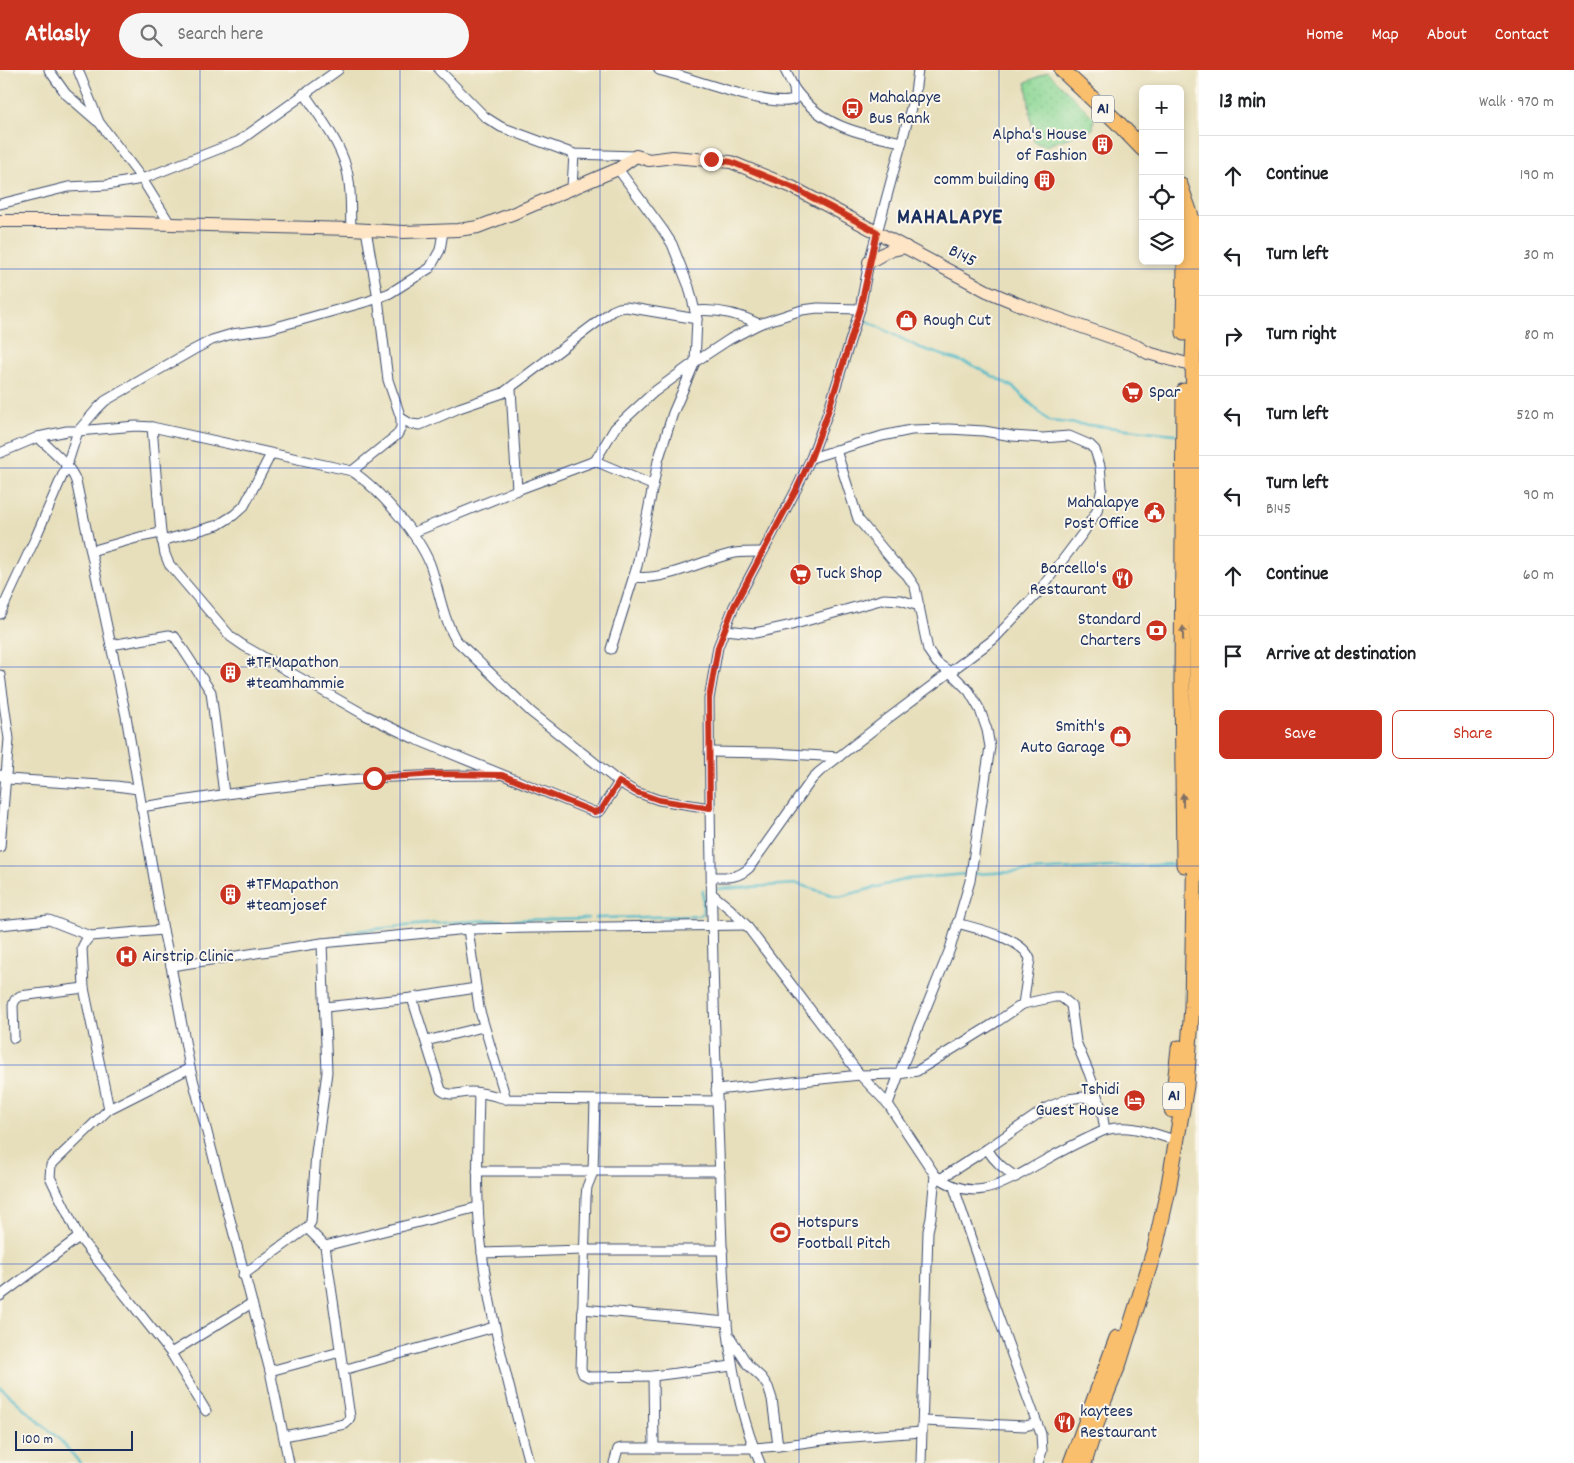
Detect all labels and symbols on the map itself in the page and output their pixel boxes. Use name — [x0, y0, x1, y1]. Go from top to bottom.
place label: Mahalapye Bus Rank — [869, 86, 941, 132]
bus stop icon: Mahalapye Bus Rank — [841, 96, 865, 120]
road number: A1 — [1092, 96, 1114, 122]
place label: Alpha's House of Fashion — [992, 123, 1087, 169]
building icon: Alpha's House of Fashion — [1091, 133, 1115, 157]
route end — [700, 148, 723, 171]
place label: comm building — [934, 168, 1029, 193]
building icon: comm building — [1033, 168, 1057, 192]
district label: MAHALAPYE — [897, 203, 1003, 234]
street label: B145 — [944, 239, 980, 275]
shop icon: Rough Cut — [895, 309, 919, 333]
place label: Rough Cut — [923, 309, 991, 334]
supermarket icon: Spar — [1121, 381, 1145, 405]
place label: Spar — [1149, 381, 1181, 406]
place label: Mahalapye Post Office — [1064, 491, 1139, 537]
public building icon: Mahalapye Post Office — [1143, 501, 1167, 525]
place label: Barcello's Restaurant — [1030, 557, 1107, 603]
supermarket icon: Tuck Shop — [788, 562, 812, 586]
place label: Tuck Shop — [816, 562, 882, 587]
restaurant icon: Barcello's Restaurant — [1111, 567, 1135, 591]
place label: Standard Charters — [1078, 608, 1141, 654]
bank icon: Standard Charters — [1145, 618, 1169, 642]
one-way arrow — [1179, 625, 1187, 641]
place label: #TFMapathon #teamhammie — [246, 651, 344, 697]
building icon: #TFMapathon #teamhammie — [218, 661, 242, 685]
place label: Smith's Auto Garage — [1020, 715, 1105, 761]
shop icon: Smith's Auto Garage — [1109, 725, 1133, 749]
route start — [363, 767, 386, 790]
one-way arrow — [1179, 792, 1187, 808]
place label: #TFMapathon #teamjosef — [246, 873, 339, 919]
building icon: #TFMapathon #teamjosef — [218, 883, 242, 907]
hospital icon: Airstrip Clinic — [114, 945, 138, 969]
place label: Airstrip Clinic — [142, 945, 234, 970]
place label: Tshidi Guest House — [1035, 1078, 1119, 1124]
road number: A1 — [1163, 1082, 1185, 1110]
hotel icon: Tshidi Guest House — [1123, 1088, 1147, 1112]
place label: Hotspurs Football Pitch — [797, 1211, 890, 1257]
sports icon: Hotspurs Football Pitch — [769, 1221, 793, 1245]
place label: kaytees Restaurant — [1080, 1400, 1158, 1446]
restaurant icon: kaytees Restaurant — [1052, 1410, 1076, 1434]
scale bar — [15, 1428, 132, 1451]

